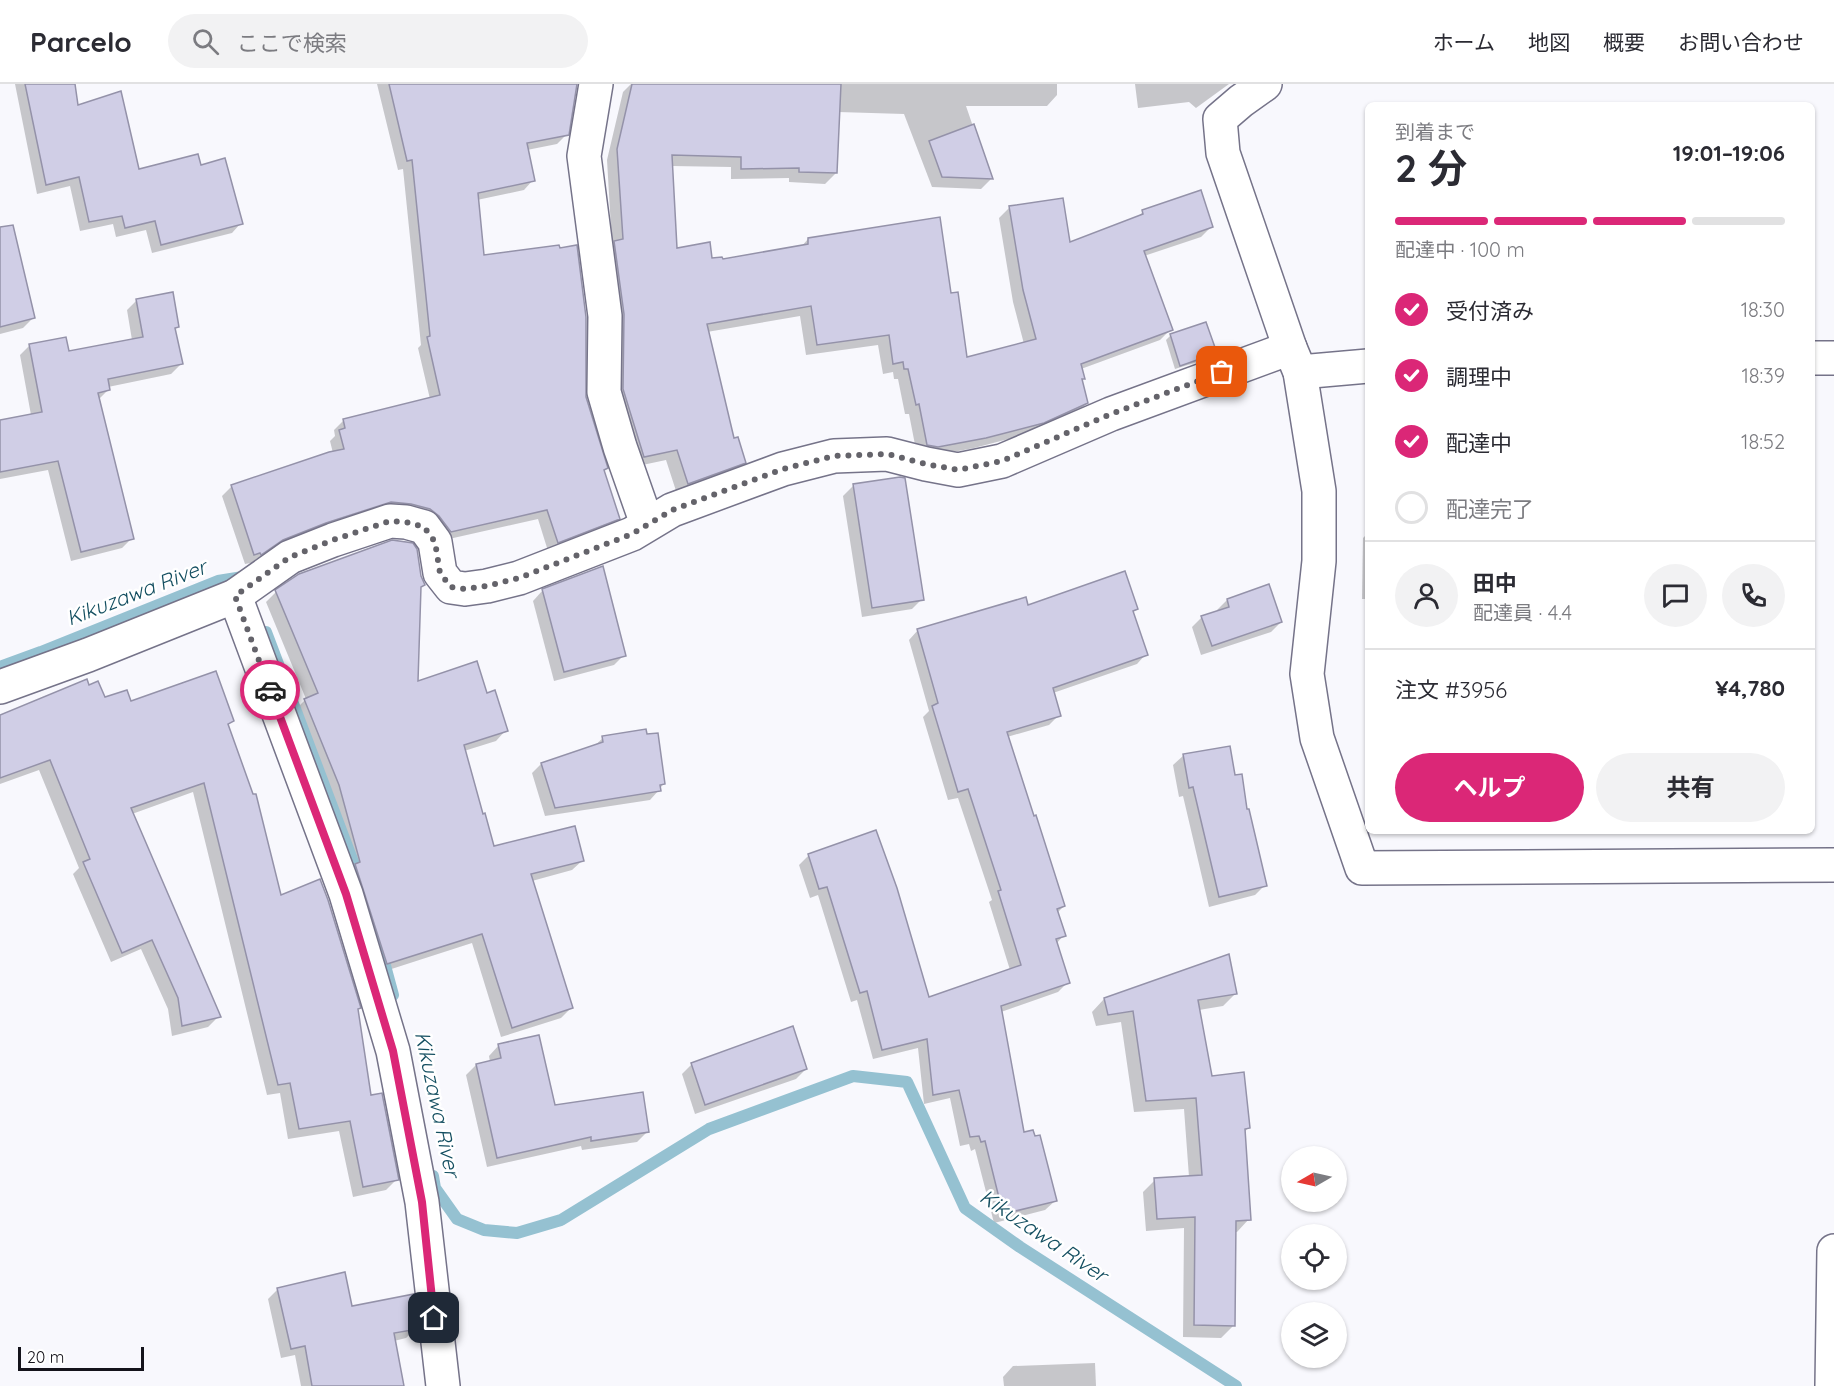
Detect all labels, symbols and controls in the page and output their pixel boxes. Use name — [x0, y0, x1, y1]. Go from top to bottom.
search box — [168, 14, 588, 68]
text: Parcelo — [30, 24, 132, 59]
icon: search — [189, 25, 222, 58]
text: ここで検索 — [237, 29, 347, 57]
text: ホーム — [1433, 29, 1495, 55]
text: 地図 — [1528, 29, 1570, 55]
text: 概要 — [1603, 29, 1645, 55]
text: お問い合わせ — [1678, 29, 1804, 55]
text: 到着まで — [1395, 119, 1475, 144]
text: 19:01–19:06 — [1673, 139, 1785, 167]
text: 2 分 — [1395, 143, 1467, 192]
text: 配達中 · 100 m — [1395, 237, 1525, 262]
icon: check — [1395, 293, 1428, 326]
text: 受付済み — [1446, 297, 1534, 325]
text: 18:30 — [1741, 297, 1785, 322]
pin — [1196, 346, 1247, 397]
icon: bag — [1205, 355, 1238, 388]
icon: check — [1395, 359, 1428, 392]
text: 調理中 — [1446, 363, 1512, 391]
text: 18:39 — [1741, 363, 1785, 388]
icon: check — [1395, 425, 1428, 458]
text: 配達中 — [1446, 429, 1512, 457]
text: 18:52 — [1741, 429, 1785, 454]
text: 配達完了 — [1446, 495, 1534, 523]
water label: Kikuzawa River — [62, 552, 213, 631]
button: person — [1395, 564, 1458, 627]
button: chat — [1644, 564, 1707, 627]
button: phone — [1722, 564, 1785, 627]
text: 田中 — [1473, 569, 1517, 597]
text: 配達員 · 4.4 — [1473, 600, 1572, 625]
courier — [240, 660, 300, 720]
icon: car — [254, 674, 287, 707]
text: ¥4,780 — [1715, 674, 1785, 702]
text: 注文 #3956 — [1395, 676, 1507, 704]
button: ヘルプ — [1395, 753, 1584, 822]
button: 共有 — [1596, 753, 1785, 822]
water label: Kikuzawa River — [410, 1029, 467, 1182]
north arrow — [1281, 1146, 1347, 1212]
map controls — [1281, 1146, 1347, 1368]
water label: Kikuzawa River — [975, 1183, 1115, 1289]
button: locate — [1281, 1224, 1347, 1290]
pin — [408, 1292, 459, 1343]
icon: home — [417, 1301, 450, 1334]
button: layers — [1281, 1302, 1347, 1368]
scale bar — [18, 1344, 144, 1372]
text: 20 m — [27, 1347, 64, 1367]

